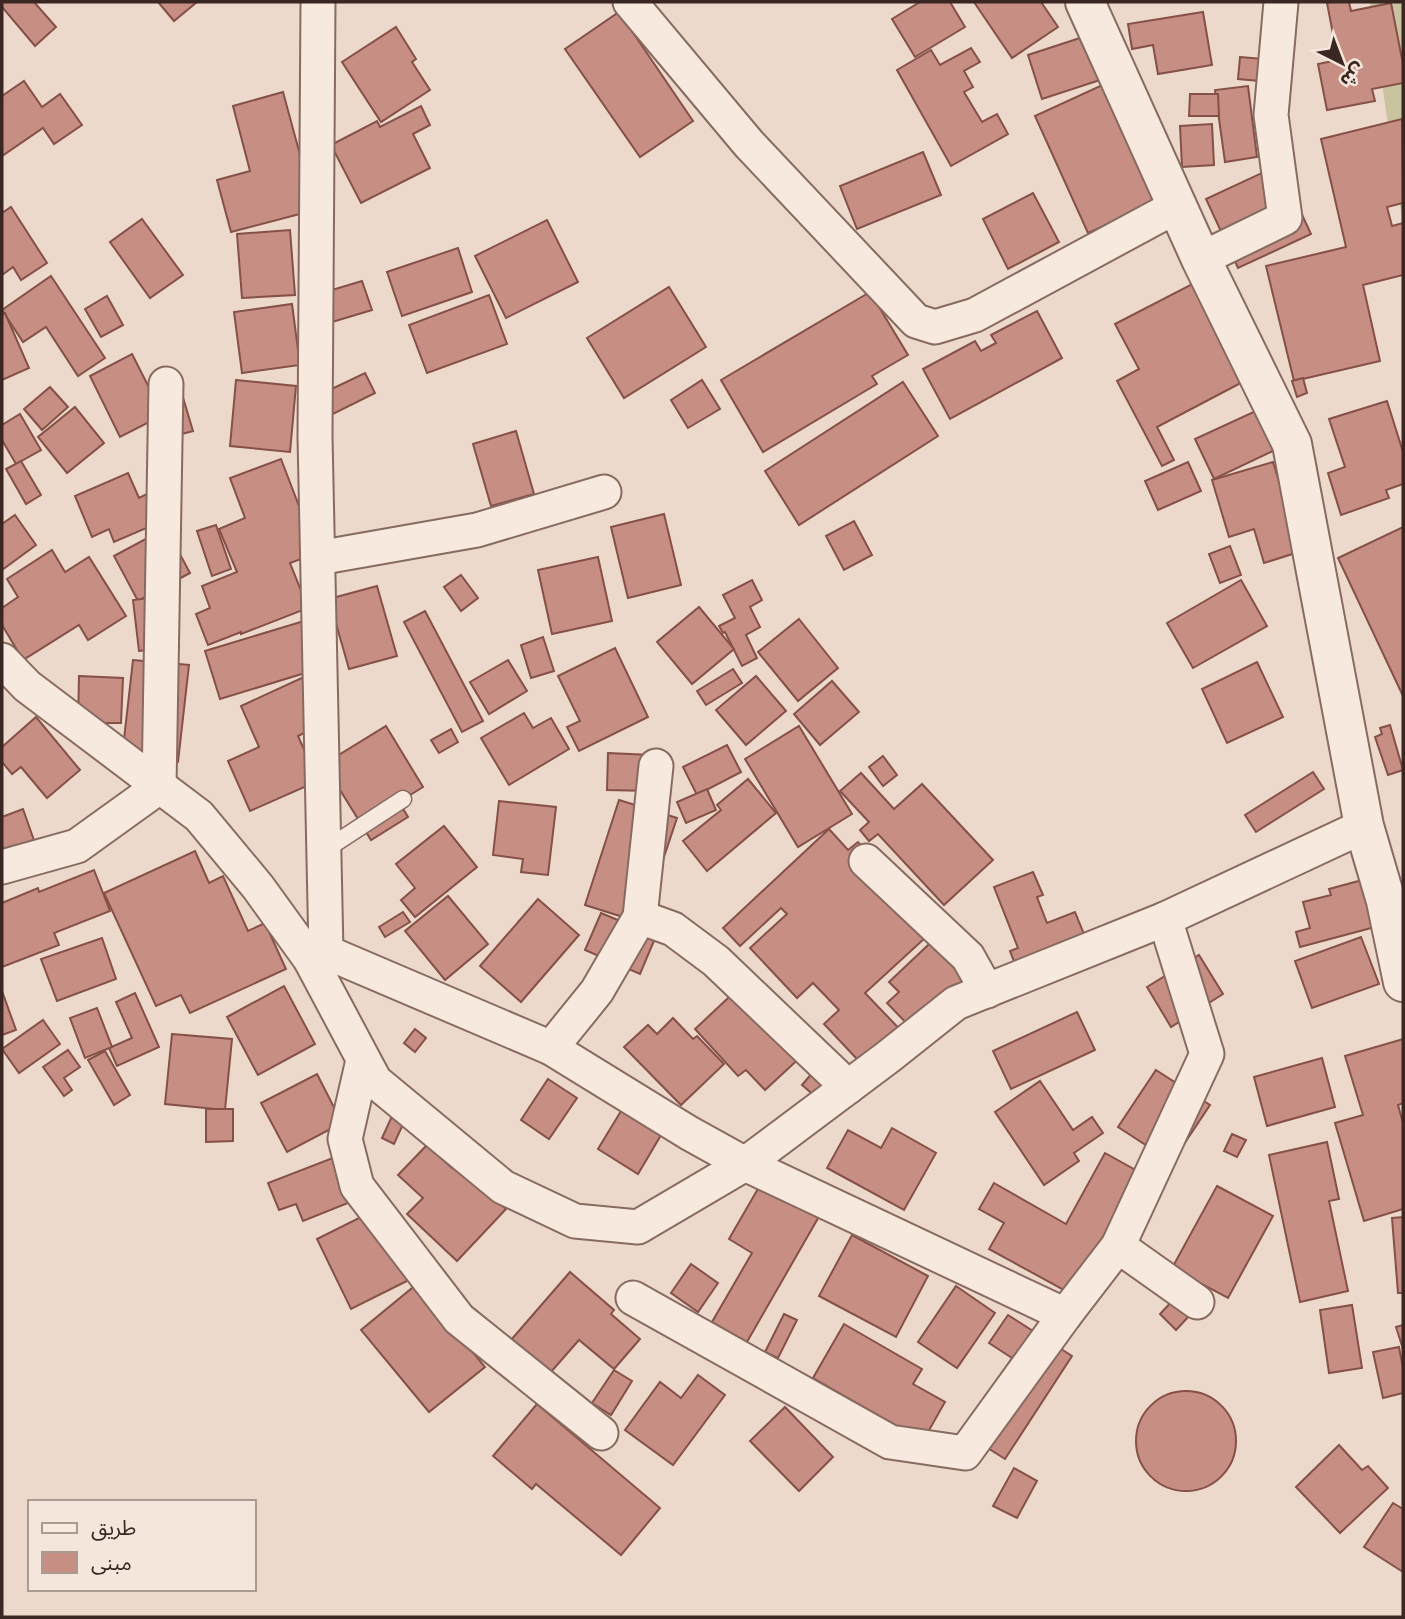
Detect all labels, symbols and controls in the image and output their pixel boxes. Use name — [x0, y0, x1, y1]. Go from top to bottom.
north arrow — [1307, 28, 1377, 98]
text: ش — [1336, 58, 1371, 93]
legend — [28, 1500, 256, 1591]
text: طريق — [91, 1514, 136, 1541]
text: مبنى — [91, 1549, 132, 1576]

